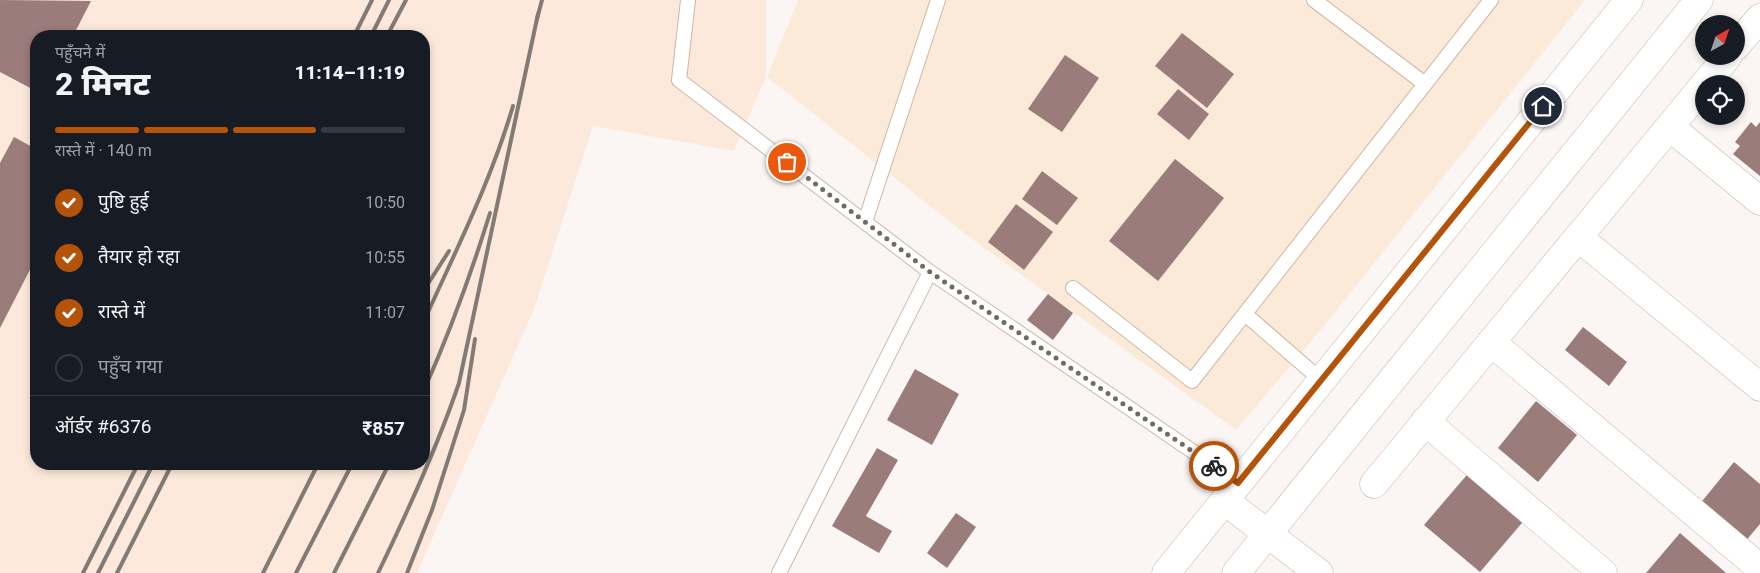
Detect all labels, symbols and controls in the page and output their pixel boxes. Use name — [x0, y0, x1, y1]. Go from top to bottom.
north arrow — [1695, 15, 1745, 65]
map controls — [1695, 15, 1745, 125]
text: पहुँचने में — [55, 43, 105, 62]
text: 11:14–11:19 — [294, 61, 405, 84]
text: 2 मिनट — [55, 65, 150, 103]
button: locate — [1695, 75, 1745, 125]
pin — [1522, 85, 1564, 127]
icon: home — [1529, 92, 1557, 120]
text: रास्ते में · 140 m — [55, 141, 152, 160]
pin — [766, 141, 808, 183]
icon: bag — [773, 148, 801, 176]
icon: check — [55, 189, 83, 217]
text: पुष्टि हुई — [98, 190, 149, 213]
text: 10:50 — [365, 193, 405, 212]
icon: check — [55, 244, 83, 272]
text: तैयार हो रहा — [98, 245, 180, 268]
text: 10:55 — [365, 248, 405, 267]
icon: check — [55, 299, 83, 327]
text: रास्ते में — [98, 300, 145, 323]
text: 11:07 — [365, 303, 405, 322]
text: पहुँच गया — [98, 355, 162, 378]
text: ऑर्डर #6376 — [55, 415, 152, 438]
text: ₹857 — [362, 417, 405, 440]
courier — [1189, 441, 1239, 491]
icon: bike — [1200, 452, 1228, 480]

